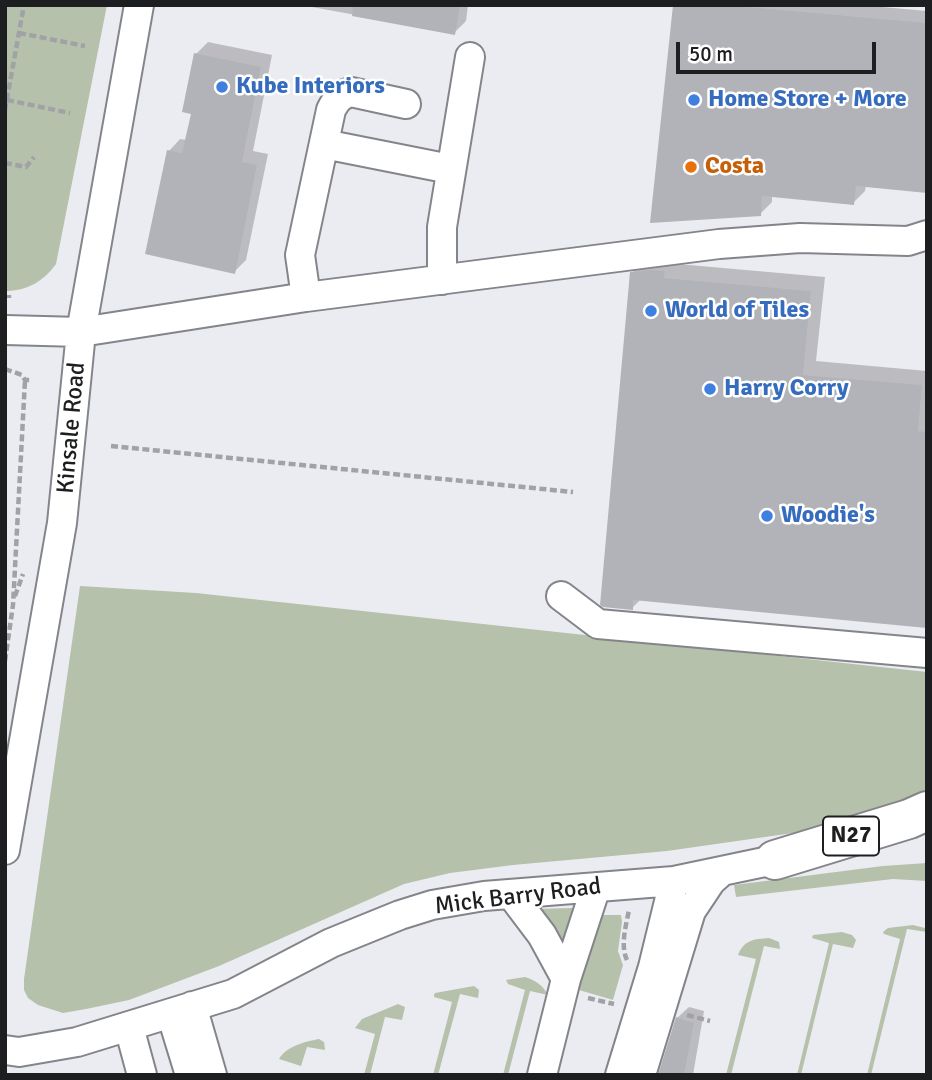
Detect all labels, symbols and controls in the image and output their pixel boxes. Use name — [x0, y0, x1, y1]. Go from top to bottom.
scale bar — [680, 28, 880, 72]
text: 50 m — [689, 41, 733, 67]
place label: Kube Interiors — [236, 73, 385, 101]
marker: Kube Interiors — [214, 79, 230, 95]
place label: Home Store + More — [708, 86, 907, 114]
marker: Home Store + More — [686, 92, 702, 108]
place label: Costa — [705, 153, 764, 181]
marker: Costa — [683, 159, 699, 175]
place label: World of Tiles — [665, 297, 809, 325]
marker: World of Tiles — [643, 303, 659, 319]
street label: Kinsale Road — [52, 361, 92, 495]
place label: Harry Corry — [724, 375, 849, 403]
marker: Harry Corry — [702, 381, 718, 397]
place label: Woodie's — [781, 502, 875, 530]
marker: Woodie's — [759, 508, 775, 524]
road number: N27 — [823, 816, 879, 856]
street label: Mick Barry Road — [433, 873, 603, 921]

